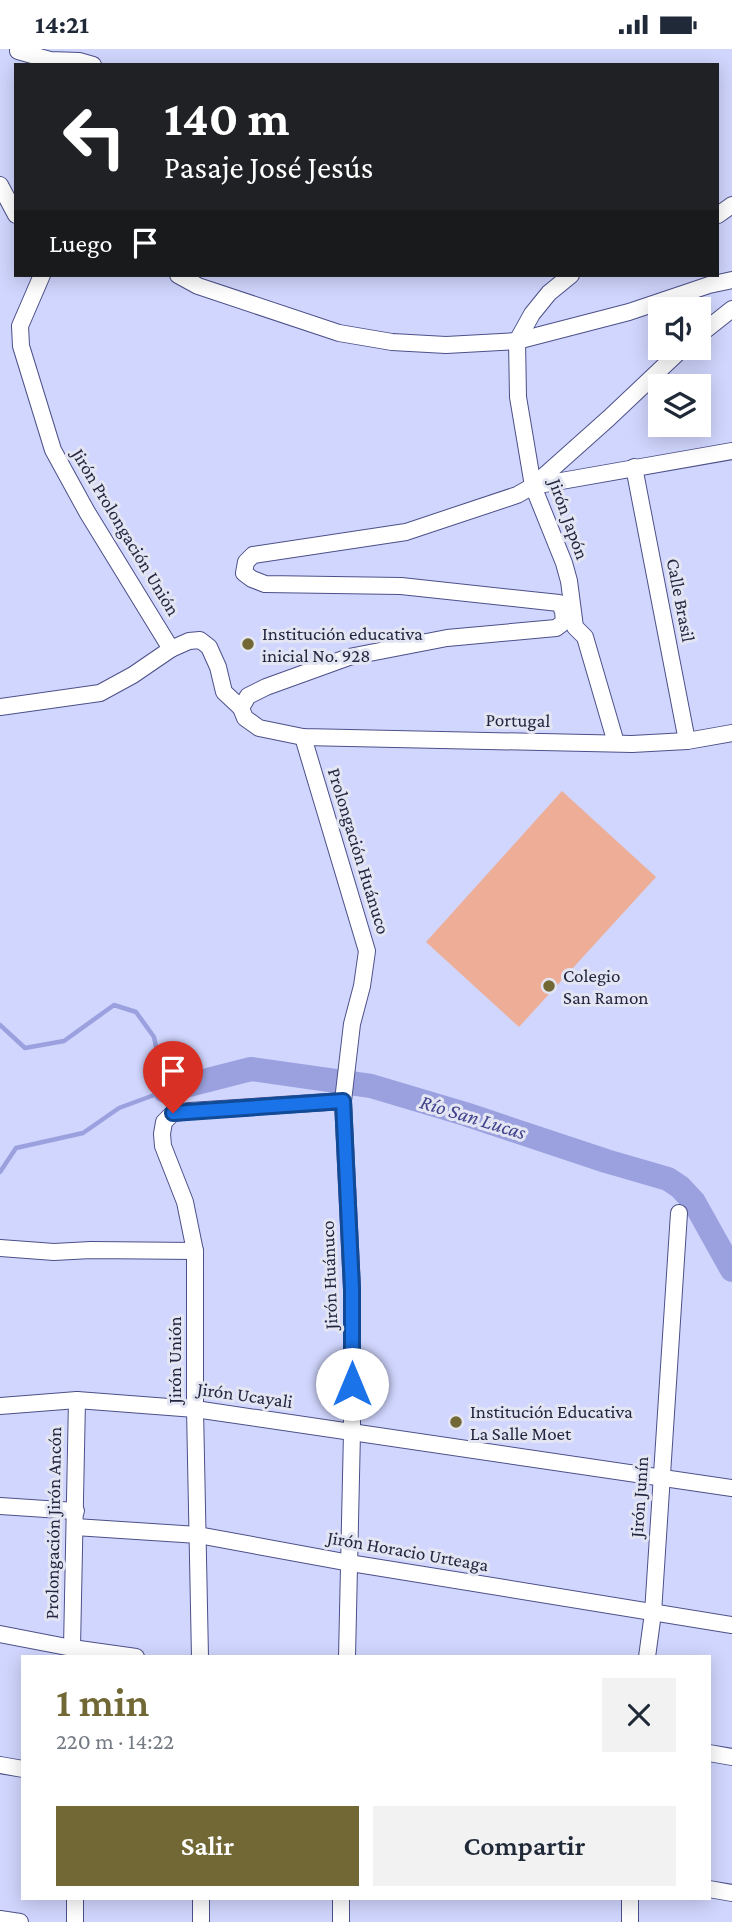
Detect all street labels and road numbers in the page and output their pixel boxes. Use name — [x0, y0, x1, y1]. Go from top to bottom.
street label: Jirón Prolongación Unión — [67, 443, 184, 619]
street label: Jirón Japón — [544, 474, 593, 562]
street label: Calle Brasil — [663, 556, 699, 644]
street label: Portugal — [486, 709, 550, 731]
street label: Prolongación Huánuco — [324, 765, 394, 937]
street label: Jirón Huánuco — [317, 1220, 341, 1332]
street label: Jirón Unión — [164, 1316, 185, 1406]
street label: Jirón Ucayali — [194, 1378, 294, 1412]
street label: Prolongación Jirón Ancón — [41, 1427, 65, 1619]
street label: Jirón Junín — [626, 1456, 652, 1540]
street label: Jirón Horacio Urteaga — [324, 1526, 491, 1576]

